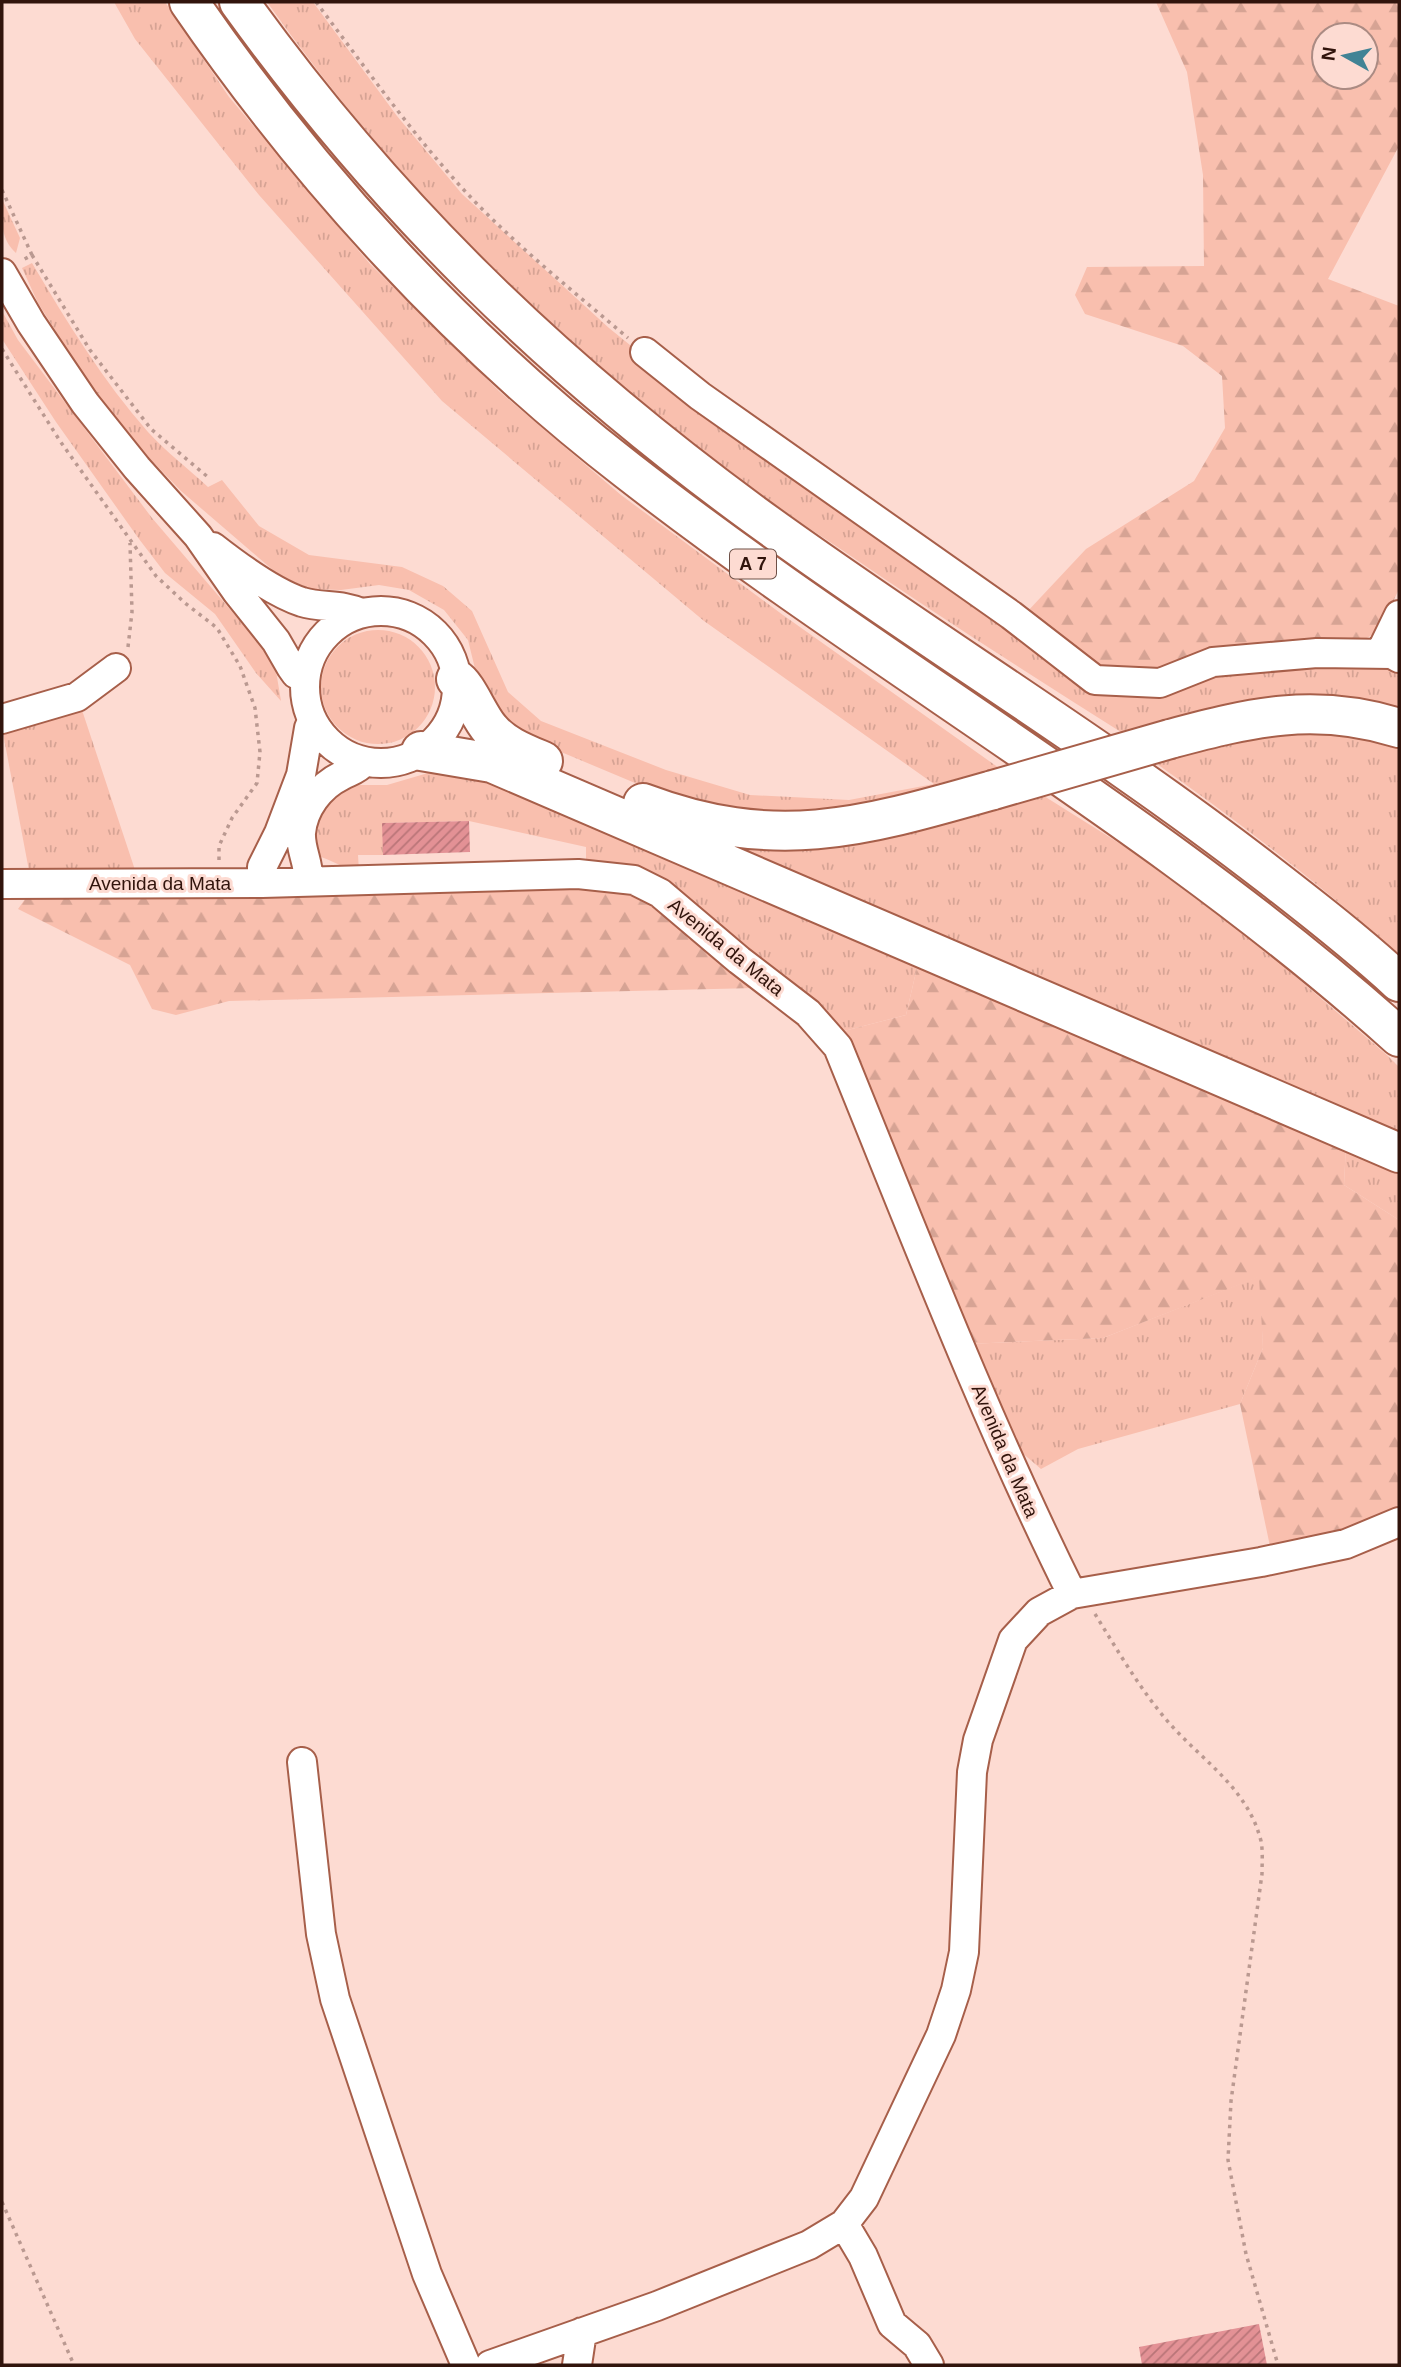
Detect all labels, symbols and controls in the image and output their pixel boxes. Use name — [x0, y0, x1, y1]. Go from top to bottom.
north arrow — [1310, 21, 1380, 91]
text: N — [1317, 45, 1340, 62]
road number: A 7 — [730, 550, 776, 578]
street label: Avenida da Mata — [89, 873, 232, 894]
street label: Avenida da Mata — [664, 894, 788, 1000]
street label: Avenida da Mata — [968, 1381, 1043, 1521]

